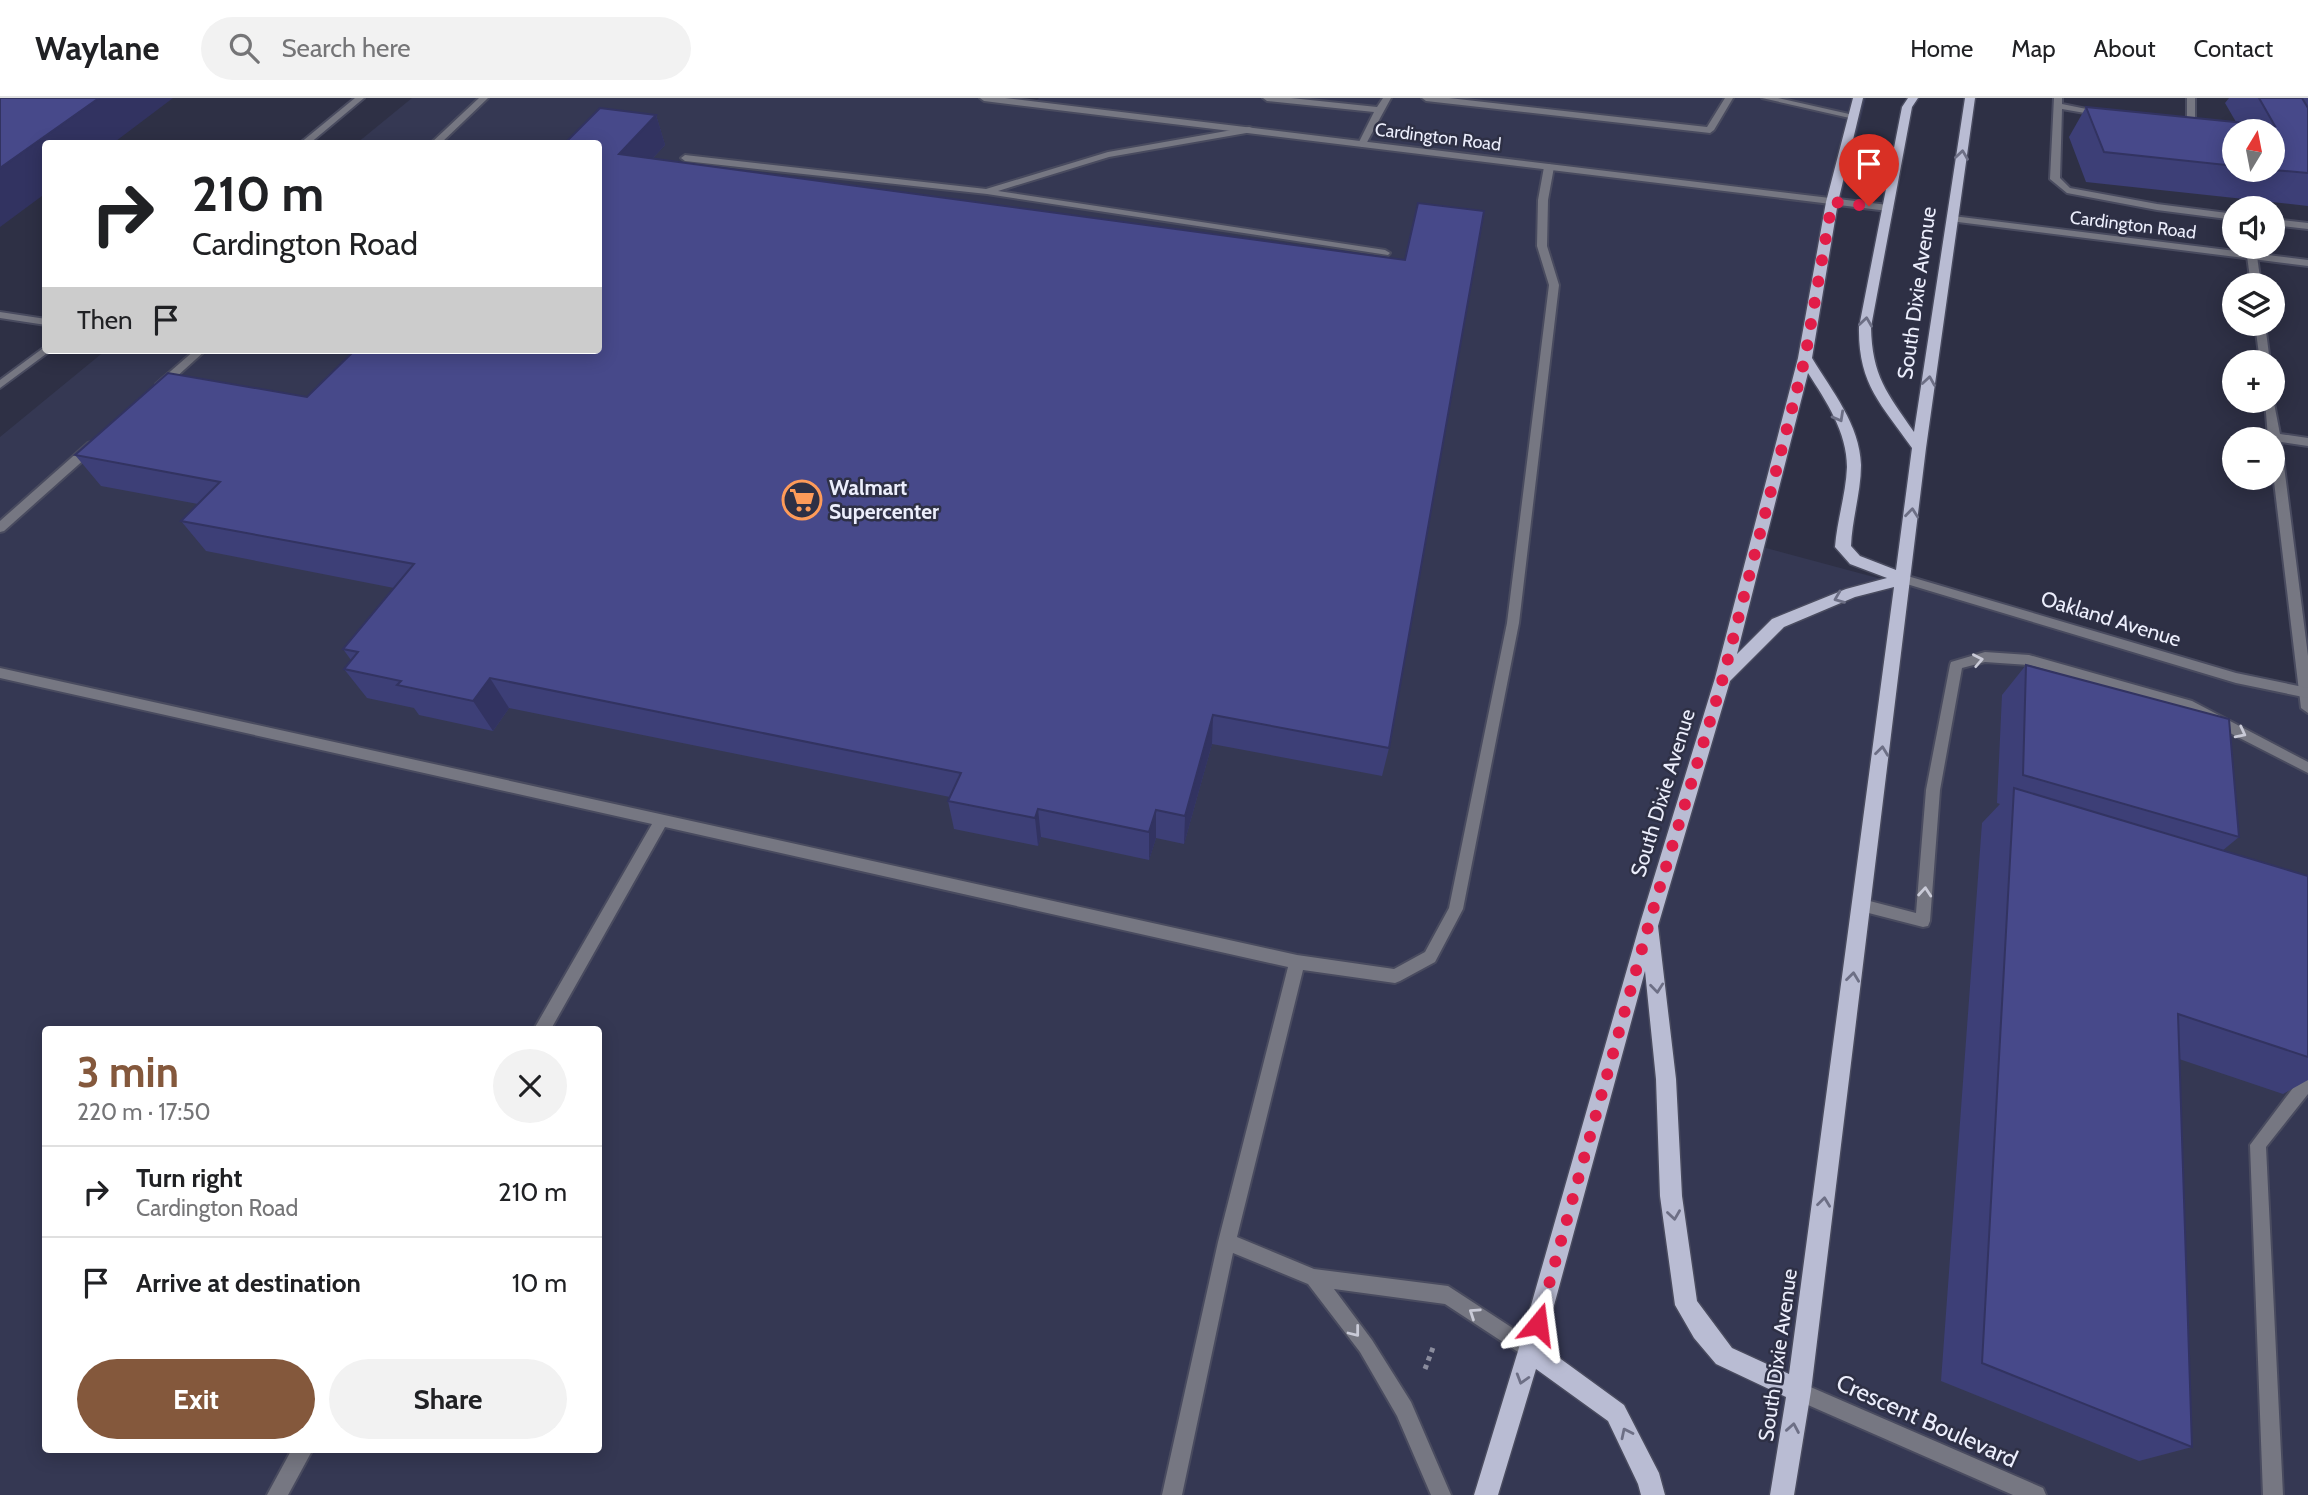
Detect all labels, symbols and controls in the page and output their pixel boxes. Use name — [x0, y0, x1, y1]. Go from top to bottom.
search box — [201, 17, 691, 80]
text: Waylane — [35, 28, 159, 68]
icon: search — [225, 29, 263, 67]
text: Search here — [281, 32, 411, 64]
text: Home — [1910, 34, 1973, 63]
text: Map — [2011, 34, 2056, 63]
text: About — [2094, 34, 2156, 63]
text: Contact — [2194, 34, 2273, 63]
street label: Cardington Road — [1374, 118, 1502, 156]
north arrow — [2222, 119, 2286, 182]
map controls — [2222, 119, 2285, 490]
pin — [1839, 134, 1899, 206]
icon: arrive — [1850, 145, 1888, 183]
one-way arrow — [1954, 150, 1969, 161]
text: 210 m — [192, 164, 324, 223]
icon: right — [77, 168, 168, 259]
button: sound — [2222, 196, 2285, 259]
street label: South Dixie Avenue — [1892, 205, 1941, 381]
street label: Cardington Road — [2069, 206, 2197, 244]
text: Cardington Road — [192, 224, 418, 263]
button: layers — [2222, 273, 2285, 336]
icon: arrive — [147, 301, 185, 339]
text: Then — [77, 304, 133, 336]
one-way arrow — [1859, 316, 1874, 328]
button: + — [2222, 350, 2285, 413]
one-way arrow — [1921, 375, 1936, 386]
one-way arrow — [1831, 409, 1845, 422]
button: − — [2222, 427, 2285, 490]
place label: Walmart Supercenter — [829, 475, 939, 524]
supermarket icon: Walmart Supercenter — [781, 479, 823, 521]
one-way arrow — [1904, 508, 1919, 519]
street label: Oakland Avenue — [2038, 585, 2184, 652]
one-way arrow — [1833, 590, 1846, 604]
one-way arrow — [1972, 653, 1984, 668]
street label: South Dixie Avenue — [1625, 706, 1700, 880]
one-way arrow — [2234, 725, 2246, 738]
one-way arrow — [1874, 745, 1889, 757]
one-way arrow — [1917, 886, 1932, 897]
one-way arrow — [1845, 971, 1860, 983]
one-way arrow — [1649, 983, 1664, 994]
text: 3 min — [77, 1046, 179, 1098]
button: close — [493, 1049, 567, 1123]
text: 220 m · 17:50 — [77, 1098, 211, 1126]
text: Turn right — [136, 1162, 242, 1194]
icon: right — [77, 1173, 115, 1211]
text: 210 m — [498, 1176, 567, 1208]
text: Cardington Road — [136, 1194, 298, 1222]
one-way arrow — [1816, 1196, 1831, 1208]
one-way arrow — [1666, 1209, 1681, 1221]
icon: arrive — [77, 1264, 115, 1302]
text: Arrive at destination — [136, 1267, 361, 1299]
text: 10 m — [512, 1267, 567, 1299]
street label: South Dixie Avenue — [1753, 1267, 1802, 1443]
position arrow — [1501, 1287, 1575, 1361]
one-way arrow — [1469, 1309, 1482, 1321]
one-way arrow — [1347, 1325, 1360, 1337]
button: Exit — [77, 1359, 315, 1439]
button: Share — [329, 1359, 567, 1439]
street label: Crescent Boulevard — [1832, 1368, 2022, 1474]
one-way arrow — [1515, 1373, 1530, 1385]
one-way arrow — [1785, 1422, 1800, 1434]
one-way arrow — [1620, 1428, 1634, 1440]

